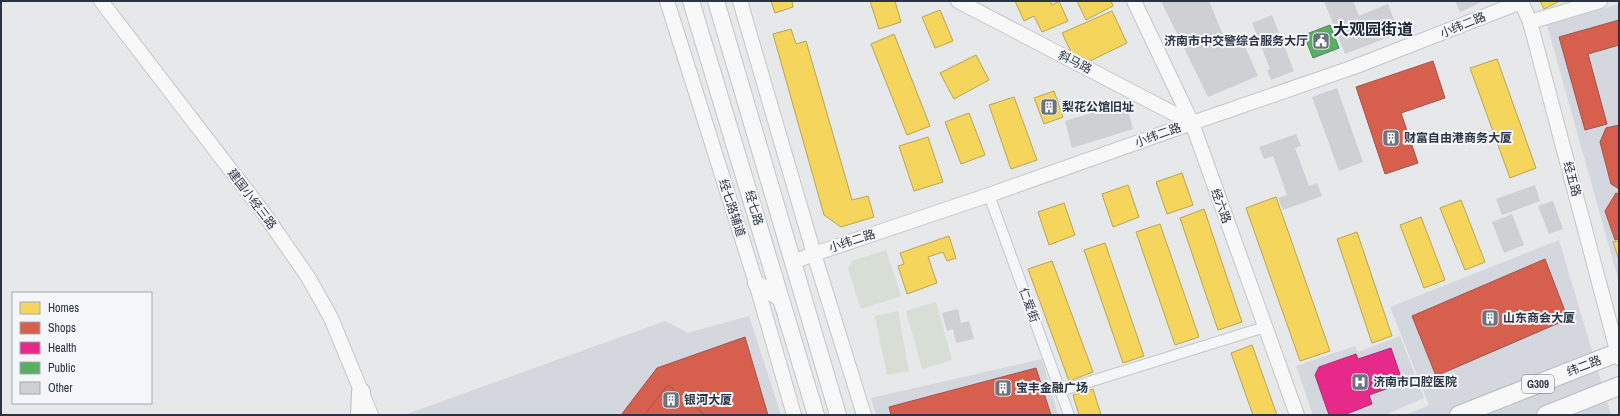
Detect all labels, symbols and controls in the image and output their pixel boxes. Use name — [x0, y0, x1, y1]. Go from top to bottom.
street label: 小纬二路 — [1438, 9, 1488, 41]
district label: 大观园街道 — [1333, 18, 1413, 40]
public building icon: 济南市中交警综合服务大厅 — [1311, 31, 1331, 51]
place label: 济南市中交警综合服务大厅 — [1164, 33, 1308, 49]
street label: 斜马路 — [1055, 47, 1095, 77]
building icon: 梨花公馆旧址 — [1039, 97, 1059, 117]
place label: 梨花公馆旧址 — [1062, 99, 1134, 115]
street label: 小纬二路 — [1133, 119, 1183, 151]
building icon: 财富自由港商务大厦 — [1381, 128, 1401, 148]
place label: 财富自由港商务大厦 — [1404, 130, 1512, 146]
street label: 经五路 — [1560, 160, 1584, 198]
street label: 建国小经三路 — [224, 165, 280, 233]
street label: 经七路辅道 — [715, 177, 749, 239]
street label: 经六路 — [1207, 186, 1235, 226]
street label: 经七路 — [741, 188, 767, 228]
street label: 小纬二路 — [827, 226, 877, 256]
street label: 仁爱街 — [1015, 285, 1043, 325]
legend — [12, 292, 152, 404]
text: Homes — [48, 300, 79, 316]
building icon: 山东商会大厦 — [1480, 308, 1500, 328]
place label: 山东商会大厦 — [1503, 310, 1575, 326]
text: Shops — [48, 320, 76, 336]
text: Health — [48, 340, 76, 356]
street label: 纬二路 — [1564, 352, 1604, 380]
text: Public — [48, 360, 75, 376]
hospital icon: 济南市口腔医院 — [1350, 372, 1370, 392]
place label: 济南市口腔医院 — [1373, 374, 1457, 390]
road number: G309 — [1522, 375, 1554, 393]
building icon: 宝丰金融广场 — [993, 378, 1013, 398]
text: Other — [48, 380, 73, 396]
place label: 宝丰金融广场 — [1016, 380, 1088, 396]
building icon: 银河大厦 — [661, 390, 681, 410]
place label: 银河大厦 — [684, 392, 732, 408]

